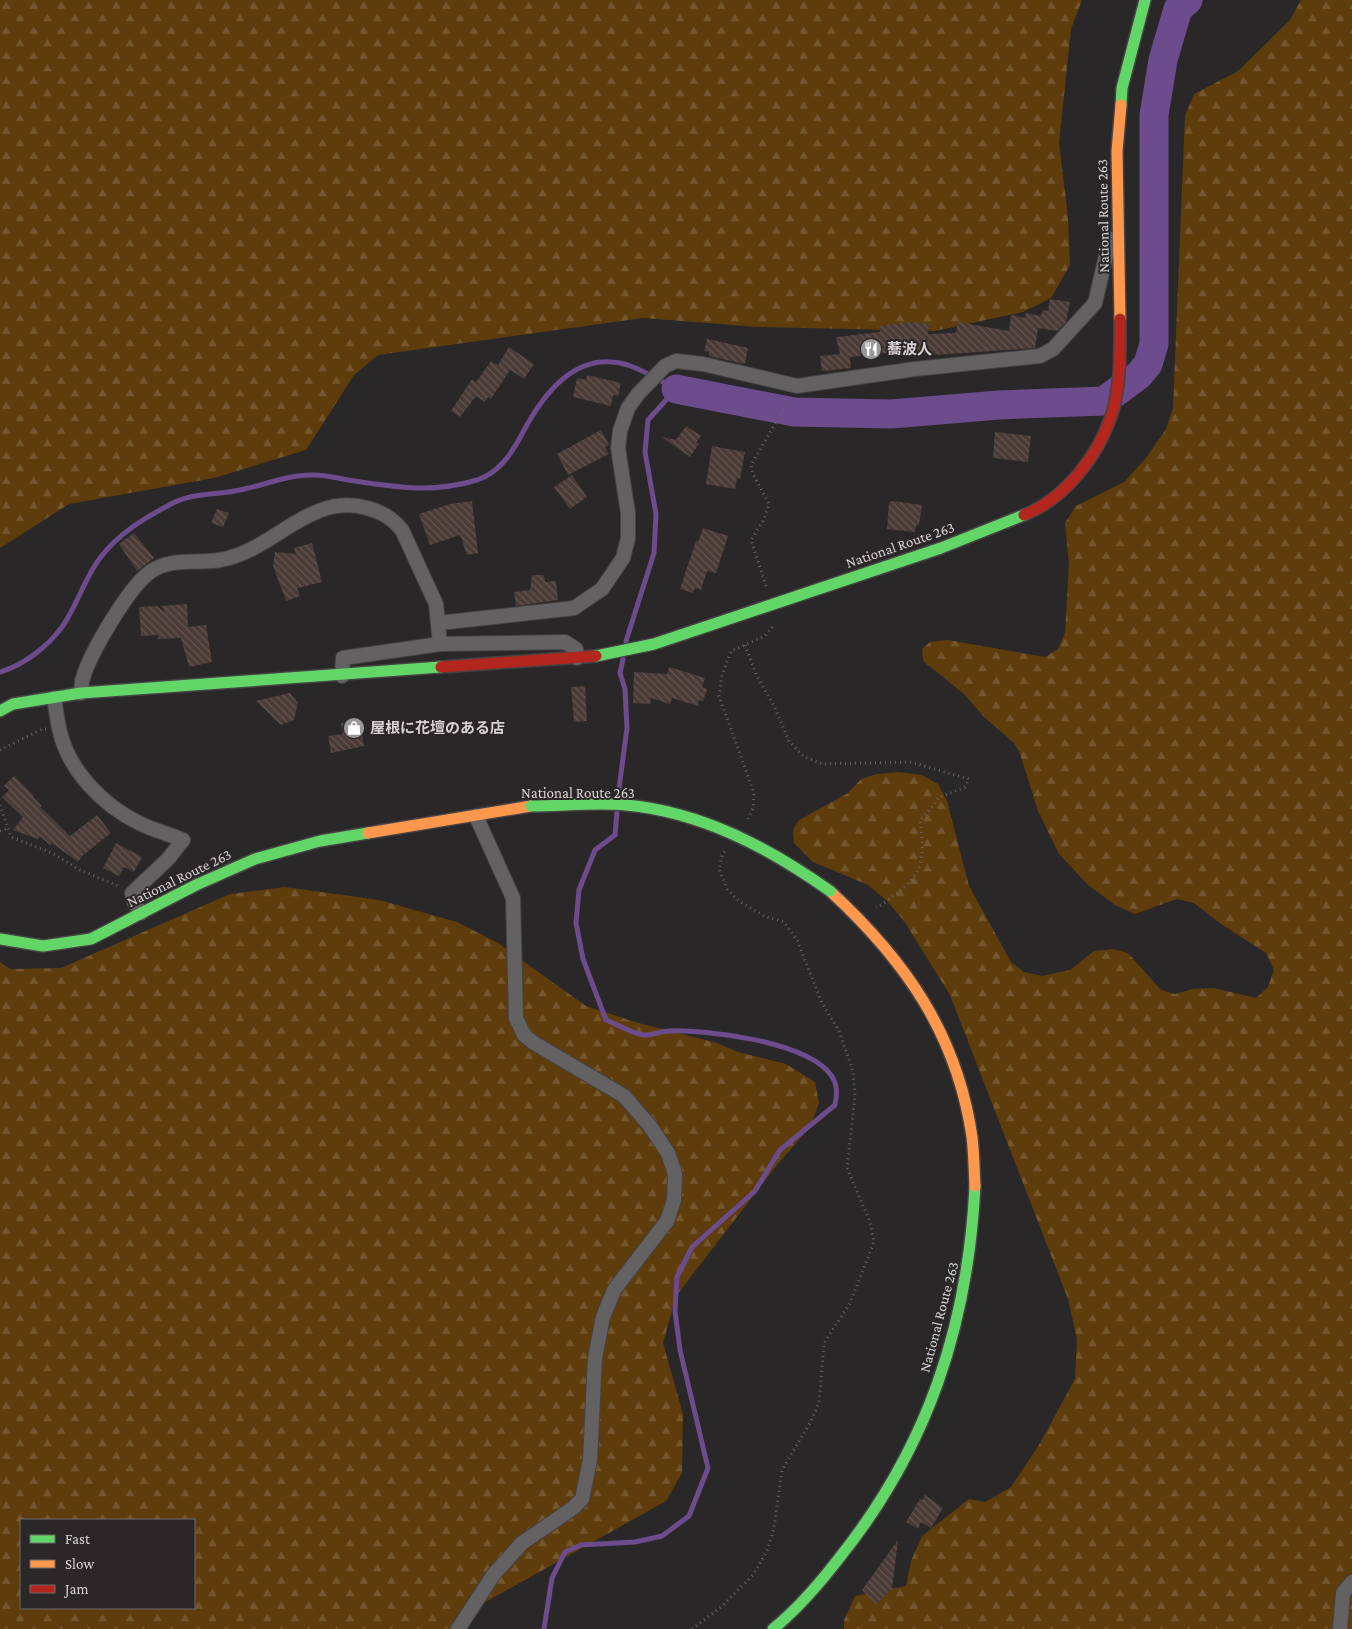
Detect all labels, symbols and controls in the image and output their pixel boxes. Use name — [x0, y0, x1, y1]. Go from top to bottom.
street label: National Route 263 — [1094, 159, 1112, 273]
restaurant icon: 蕎波人 — [859, 337, 883, 361]
place label: 蕎波人 — [887, 341, 932, 357]
street label: National Route 263 — [844, 519, 956, 571]
shop icon: 屋根に花壇のある店 — [342, 716, 366, 740]
place label: 屋根に花壇のある店 — [370, 720, 505, 736]
street label: National Route 263 — [521, 785, 635, 801]
street label: National Route 263 — [124, 846, 234, 910]
street label: National Route 263 — [917, 1260, 961, 1374]
legend — [20, 1519, 195, 1609]
text: Fast — [65, 1531, 91, 1547]
text: Slow — [65, 1556, 95, 1572]
text: Jam — [63, 1581, 88, 1598]

